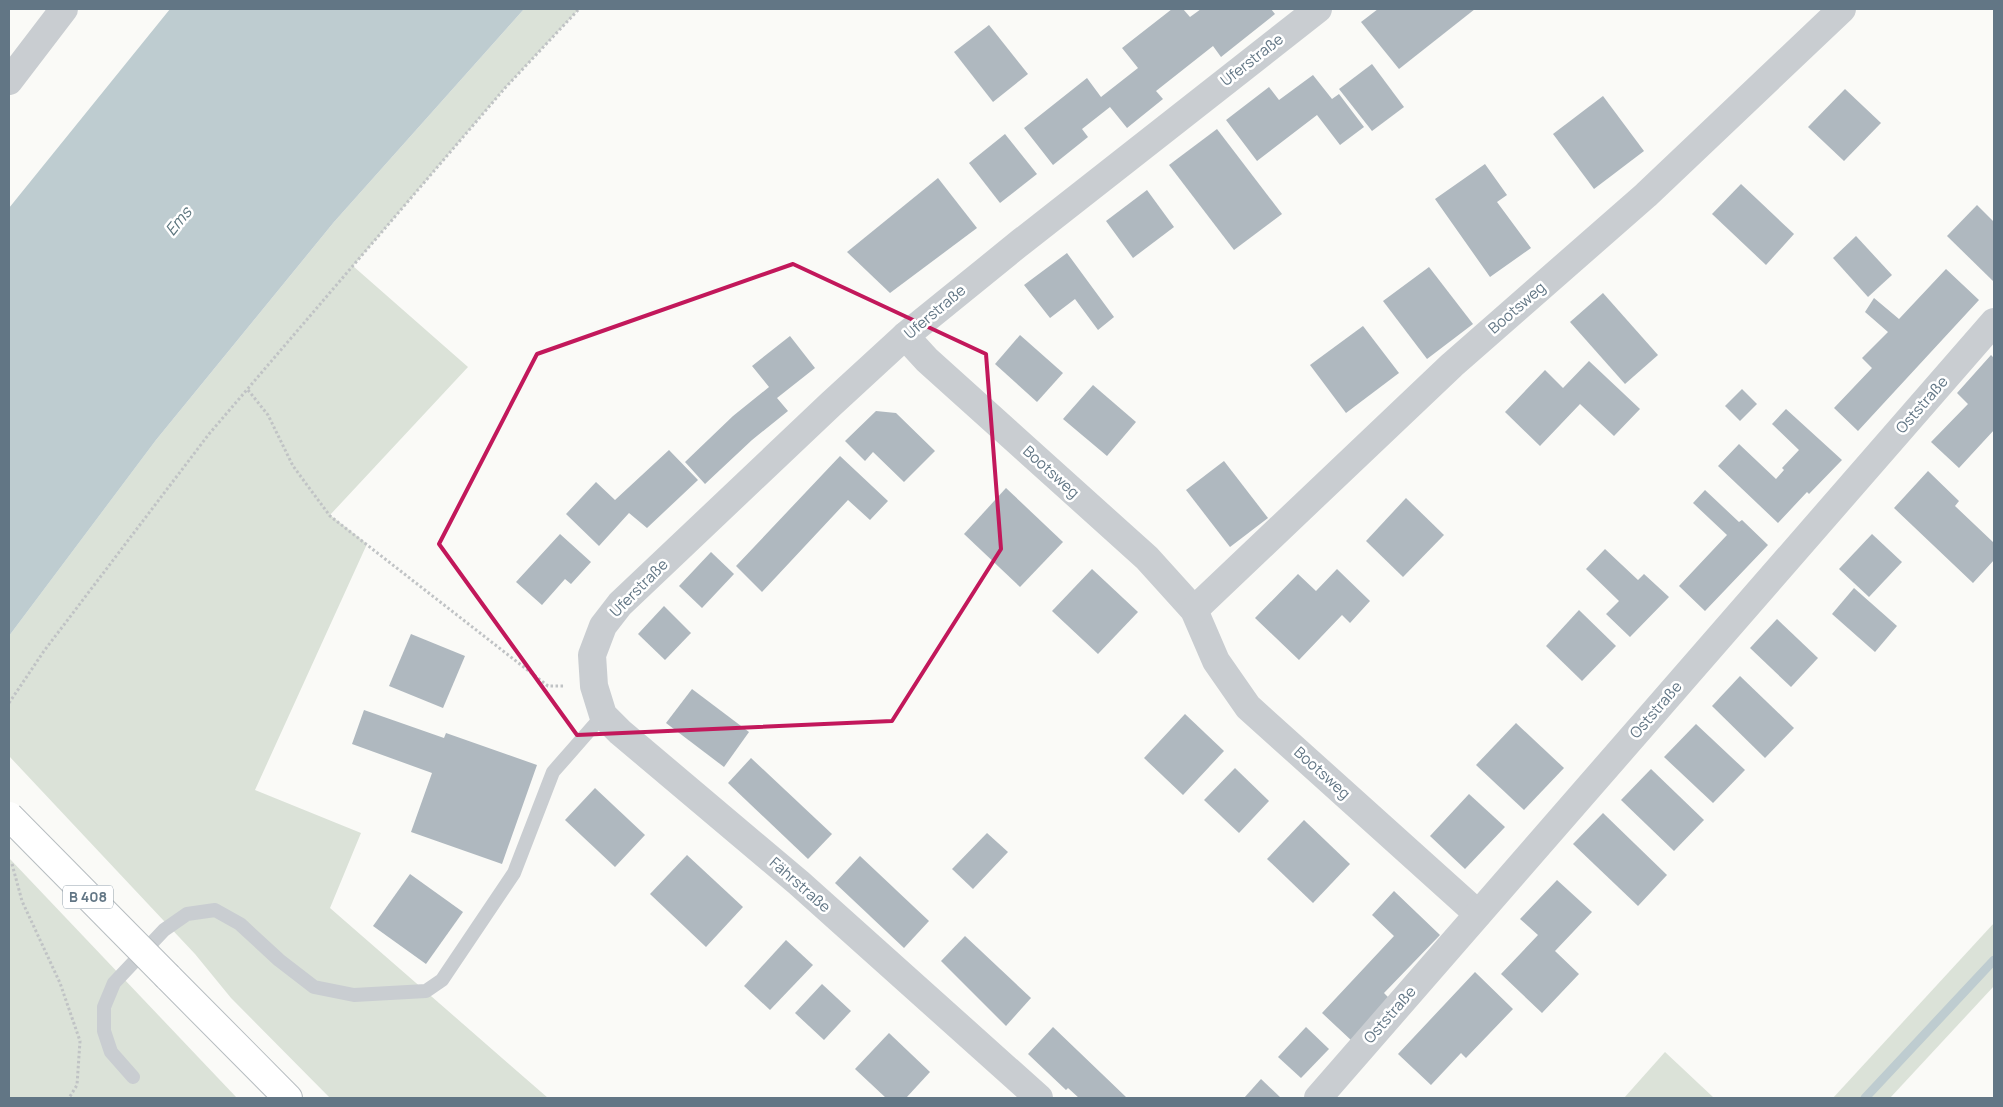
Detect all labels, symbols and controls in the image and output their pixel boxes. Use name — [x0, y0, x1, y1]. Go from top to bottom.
street label: Uferstraße — [1216, 28, 1288, 91]
water label: Ems — [160, 201, 197, 240]
street label: Bootsweg — [1484, 277, 1550, 338]
street label: Uferstraße — [899, 279, 970, 344]
street label: Oststraße — [1891, 371, 1953, 438]
street label: Bootsweg — [1019, 441, 1084, 503]
street label: Uferstraße — [605, 554, 673, 621]
street label: Oststraße — [1625, 676, 1687, 743]
street label: Bootsweg — [1290, 742, 1355, 804]
street label: Fährstraße — [765, 852, 836, 917]
road number: B 408 — [63, 886, 113, 909]
street label: Oststraße — [1359, 981, 1421, 1048]

